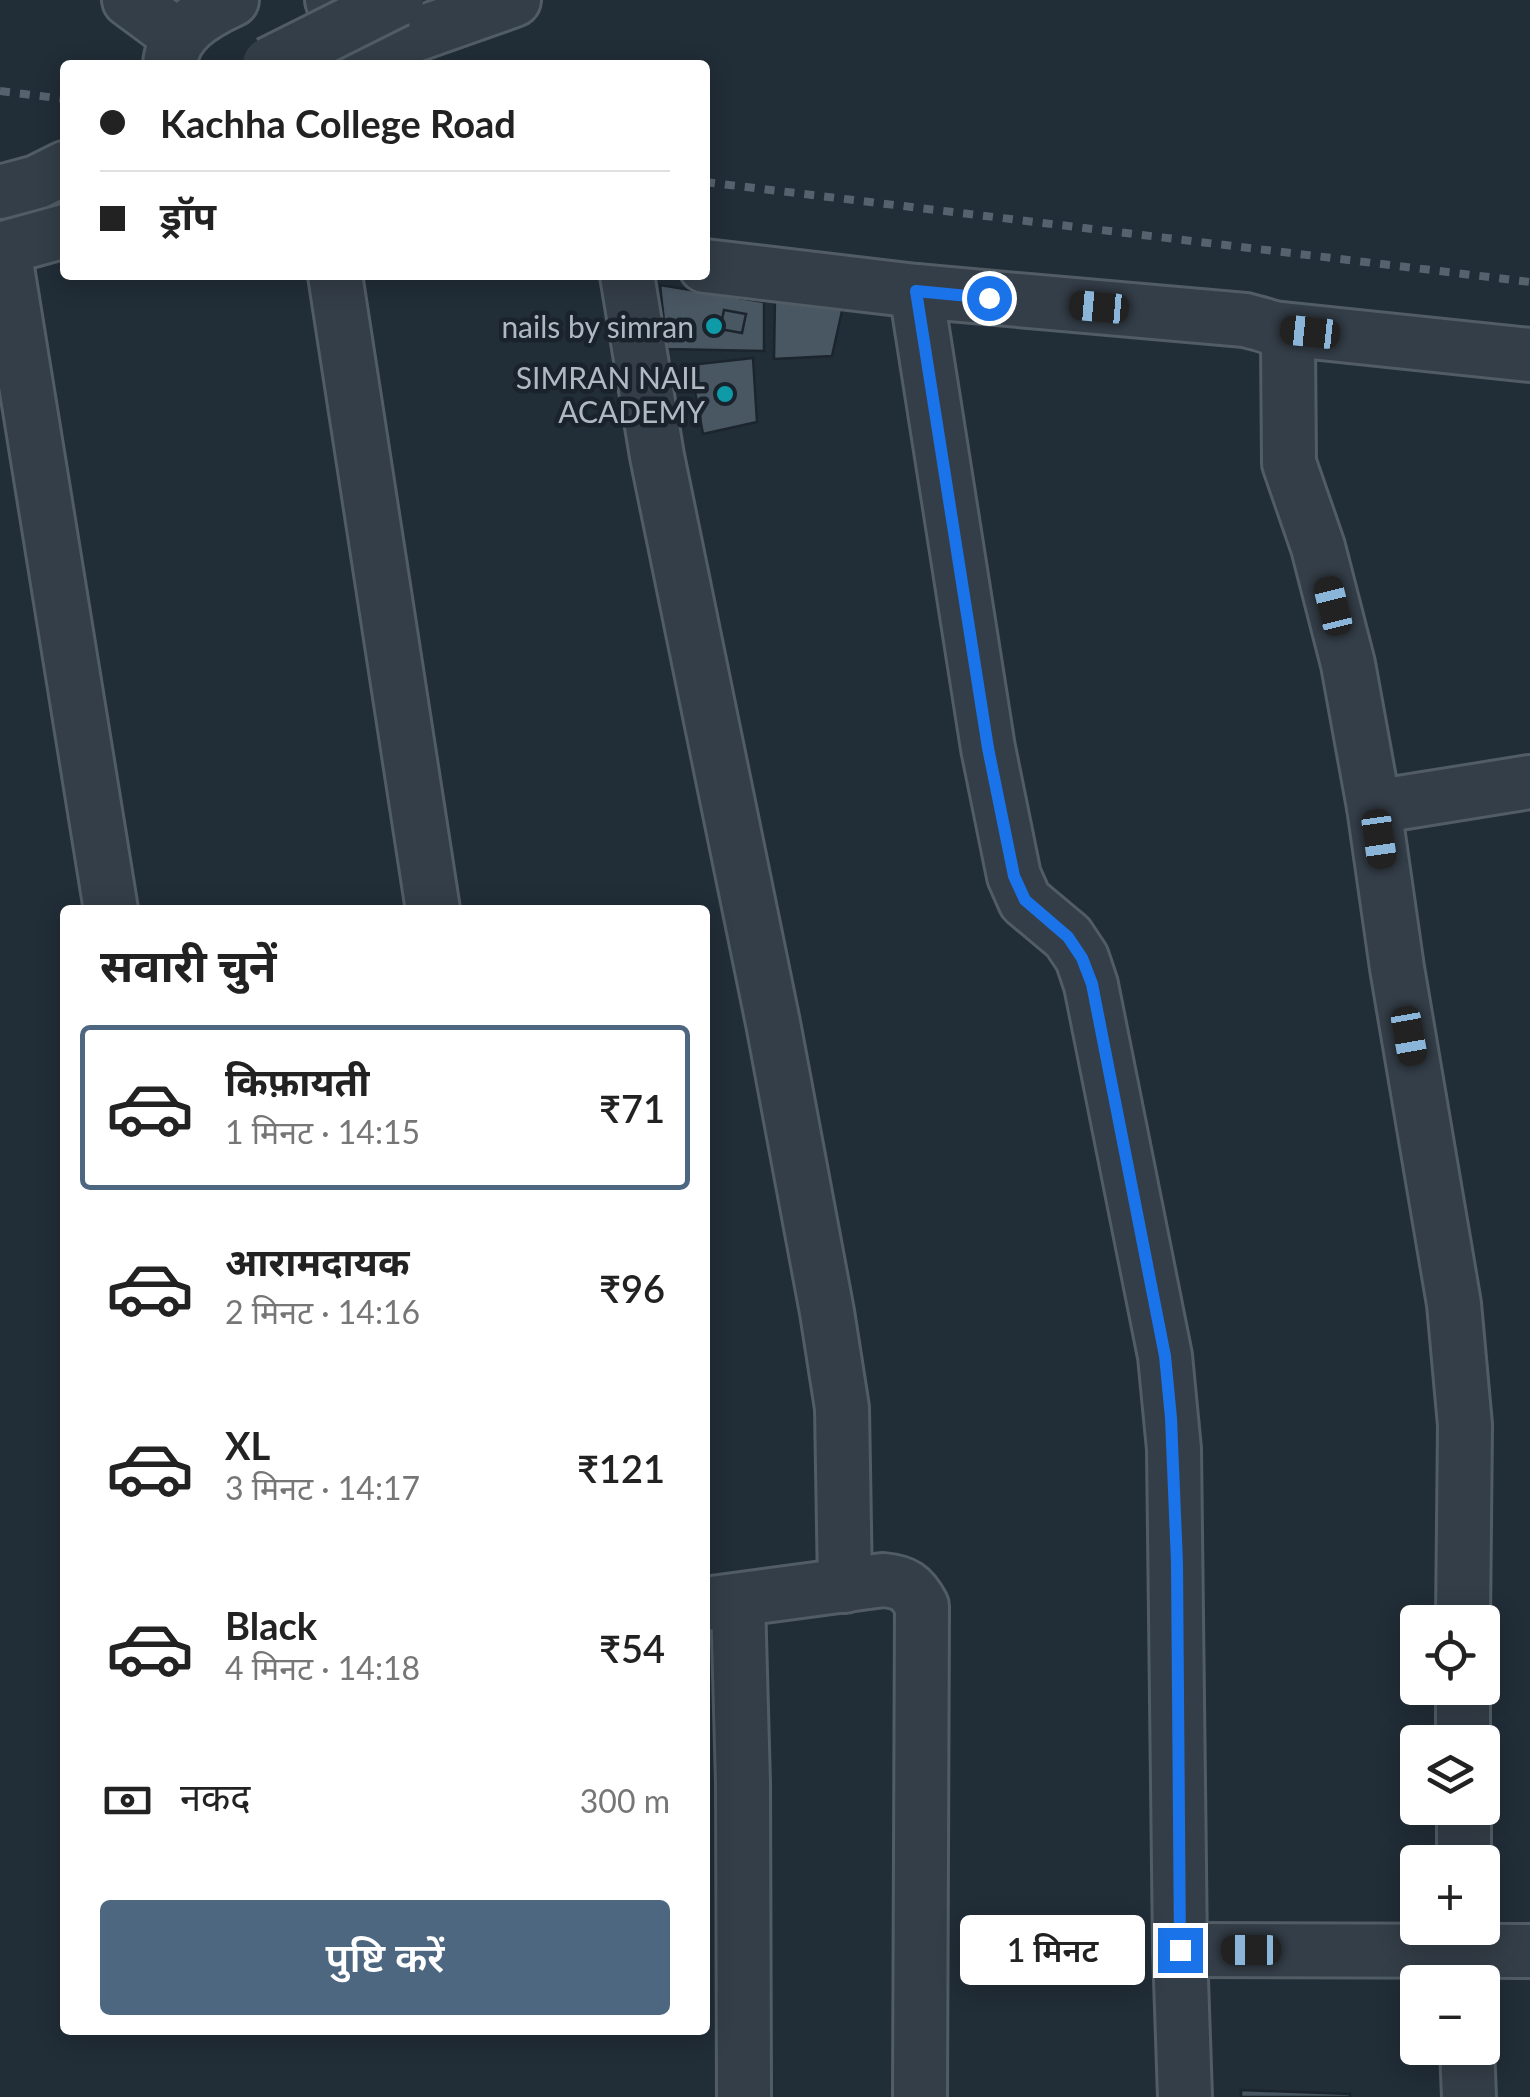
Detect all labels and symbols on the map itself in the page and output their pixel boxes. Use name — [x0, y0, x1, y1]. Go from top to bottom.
route start — [967, 276, 1012, 321]
car — [1068, 289, 1130, 325]
place label: nails by simran — [501, 308, 694, 344]
car — [1279, 314, 1341, 350]
marker: nails by simran — [703, 315, 725, 337]
place label: SIMRAN NAIL ACADEMY — [516, 359, 705, 429]
marker: SIMRAN NAIL ACADEMY — [714, 383, 736, 405]
car — [1311, 573, 1355, 639]
car — [1360, 807, 1398, 871]
car — [1389, 1004, 1429, 1068]
callout: 1 मिनट — [960, 1915, 1145, 1985]
route end — [1158, 1928, 1203, 1973]
car — [1221, 1935, 1281, 1965]

